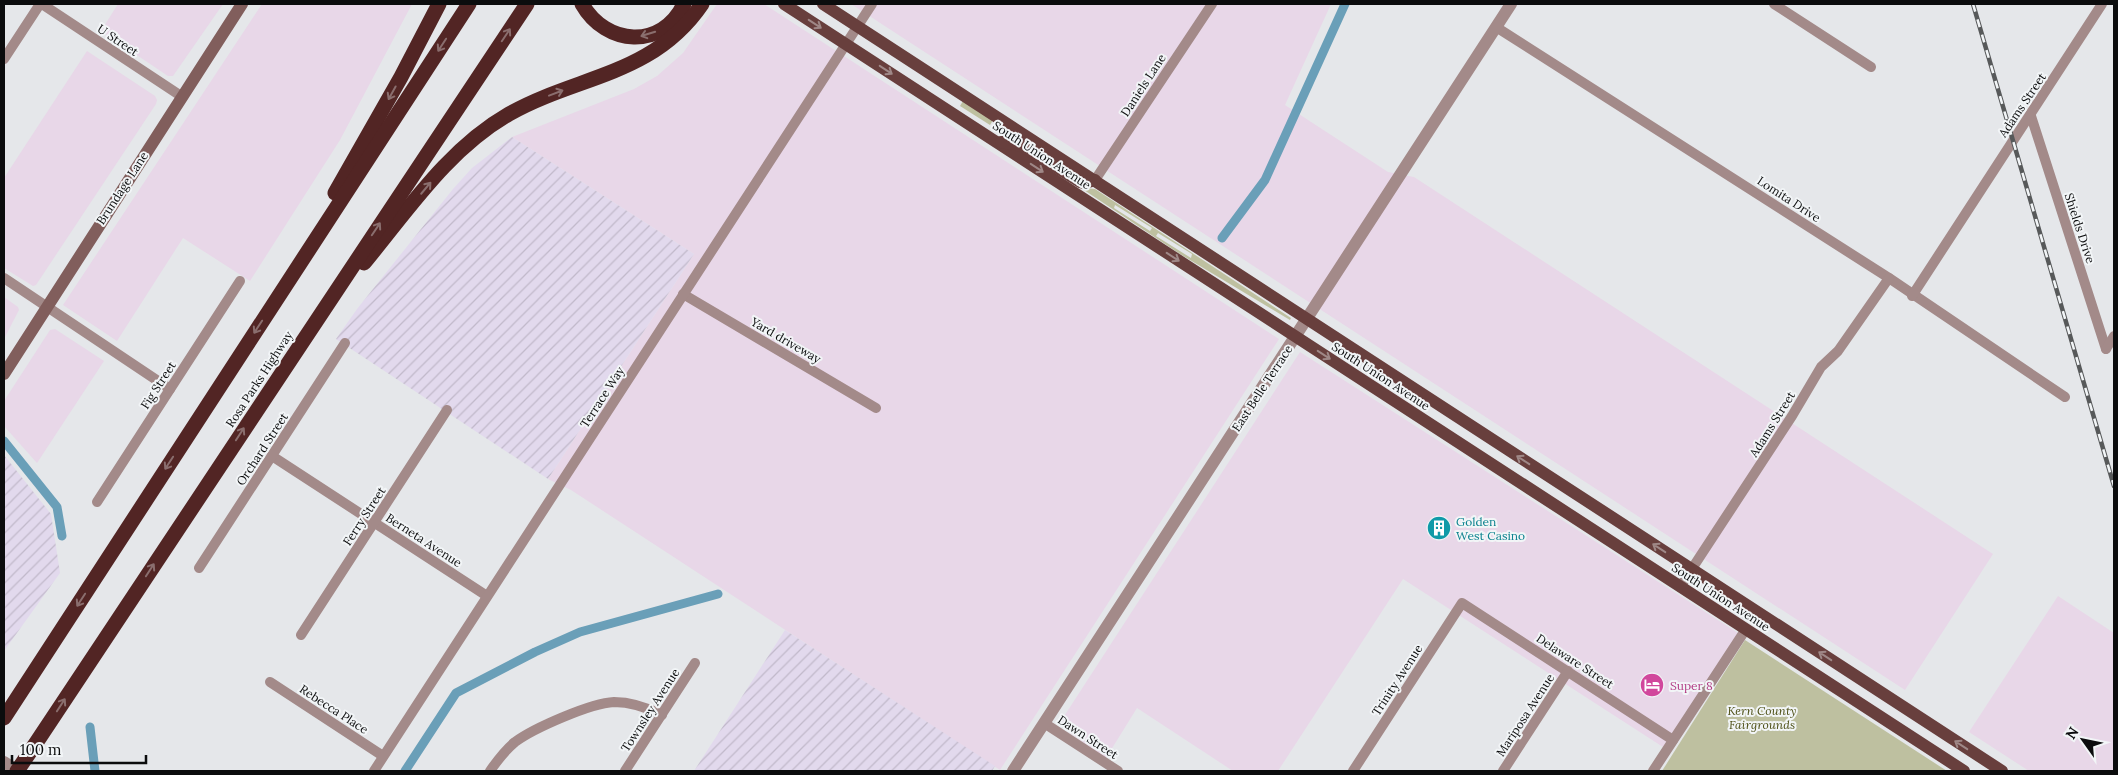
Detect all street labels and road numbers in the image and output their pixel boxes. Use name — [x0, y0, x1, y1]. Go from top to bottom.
street label: U Street — [95, 21, 142, 59]
street label: Daniels Lane — [1117, 51, 1169, 119]
street label: Adams Street — [1994, 70, 2049, 141]
street label: South Union Avenue — [990, 118, 1094, 193]
street label: Brundage Lane — [93, 148, 151, 227]
street label: Lomita Drive — [1755, 173, 1824, 225]
street label: Shields Drive — [2062, 191, 2099, 266]
street label: Yard driveway — [747, 313, 824, 367]
street label: Rosa Parks Highway — [222, 328, 296, 430]
street label: South Union Avenue — [1329, 339, 1433, 414]
street label: East Belle Terrace — [1228, 342, 1296, 434]
street label: Fig Street — [137, 358, 179, 412]
street label: Terrace Way — [577, 363, 628, 430]
street label: Adams Street — [1745, 388, 1798, 460]
street label: Orchard Street — [233, 409, 291, 488]
street label: Ferry Street — [339, 484, 389, 548]
street label: Berneta Avenue — [383, 510, 465, 570]
street label: South Union Avenue — [1669, 560, 1773, 635]
street label: Delaware Street — [1534, 630, 1617, 692]
street label: Trinity Avenue — [1368, 641, 1426, 718]
street label: Townsley Avenue — [617, 665, 683, 754]
street label: Mariposa Avenue — [1493, 670, 1558, 759]
street label: Rebecca Place — [297, 681, 372, 737]
street label: Dawn Street — [1055, 712, 1121, 762]

